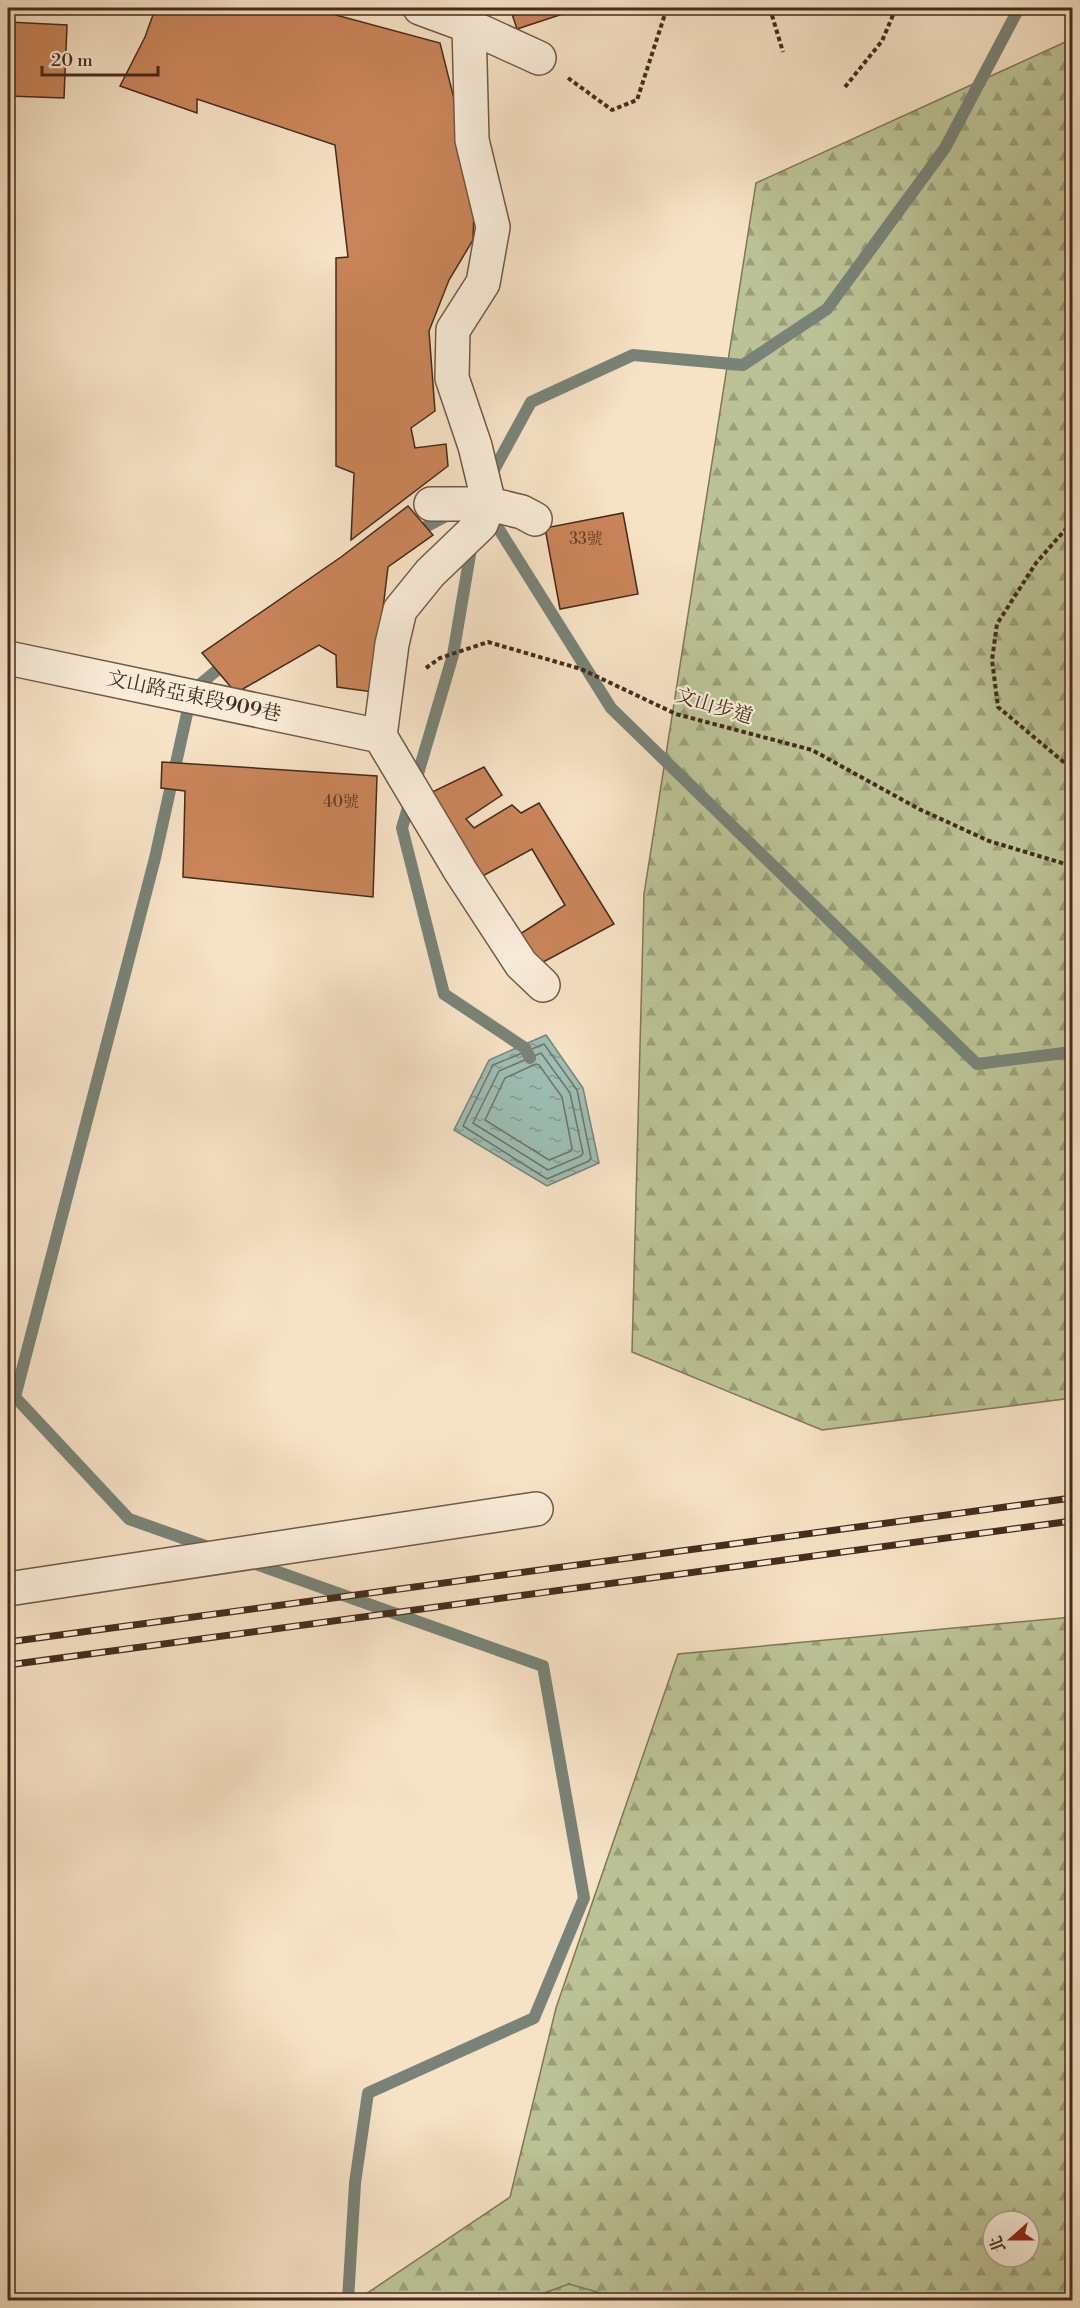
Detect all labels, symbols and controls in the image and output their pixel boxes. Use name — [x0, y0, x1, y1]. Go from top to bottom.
scale bar — [42, 39, 158, 77]
text: 20 m — [51, 49, 93, 72]
house number: 33號 — [569, 529, 603, 549]
street label: 文山路亞東段909巷 — [105, 666, 283, 728]
street label: 文山步道 — [672, 683, 756, 731]
house number: 40號 — [323, 792, 359, 812]
north arrow — [981, 2209, 1041, 2269]
text: 北 — [986, 2233, 1010, 2255]

